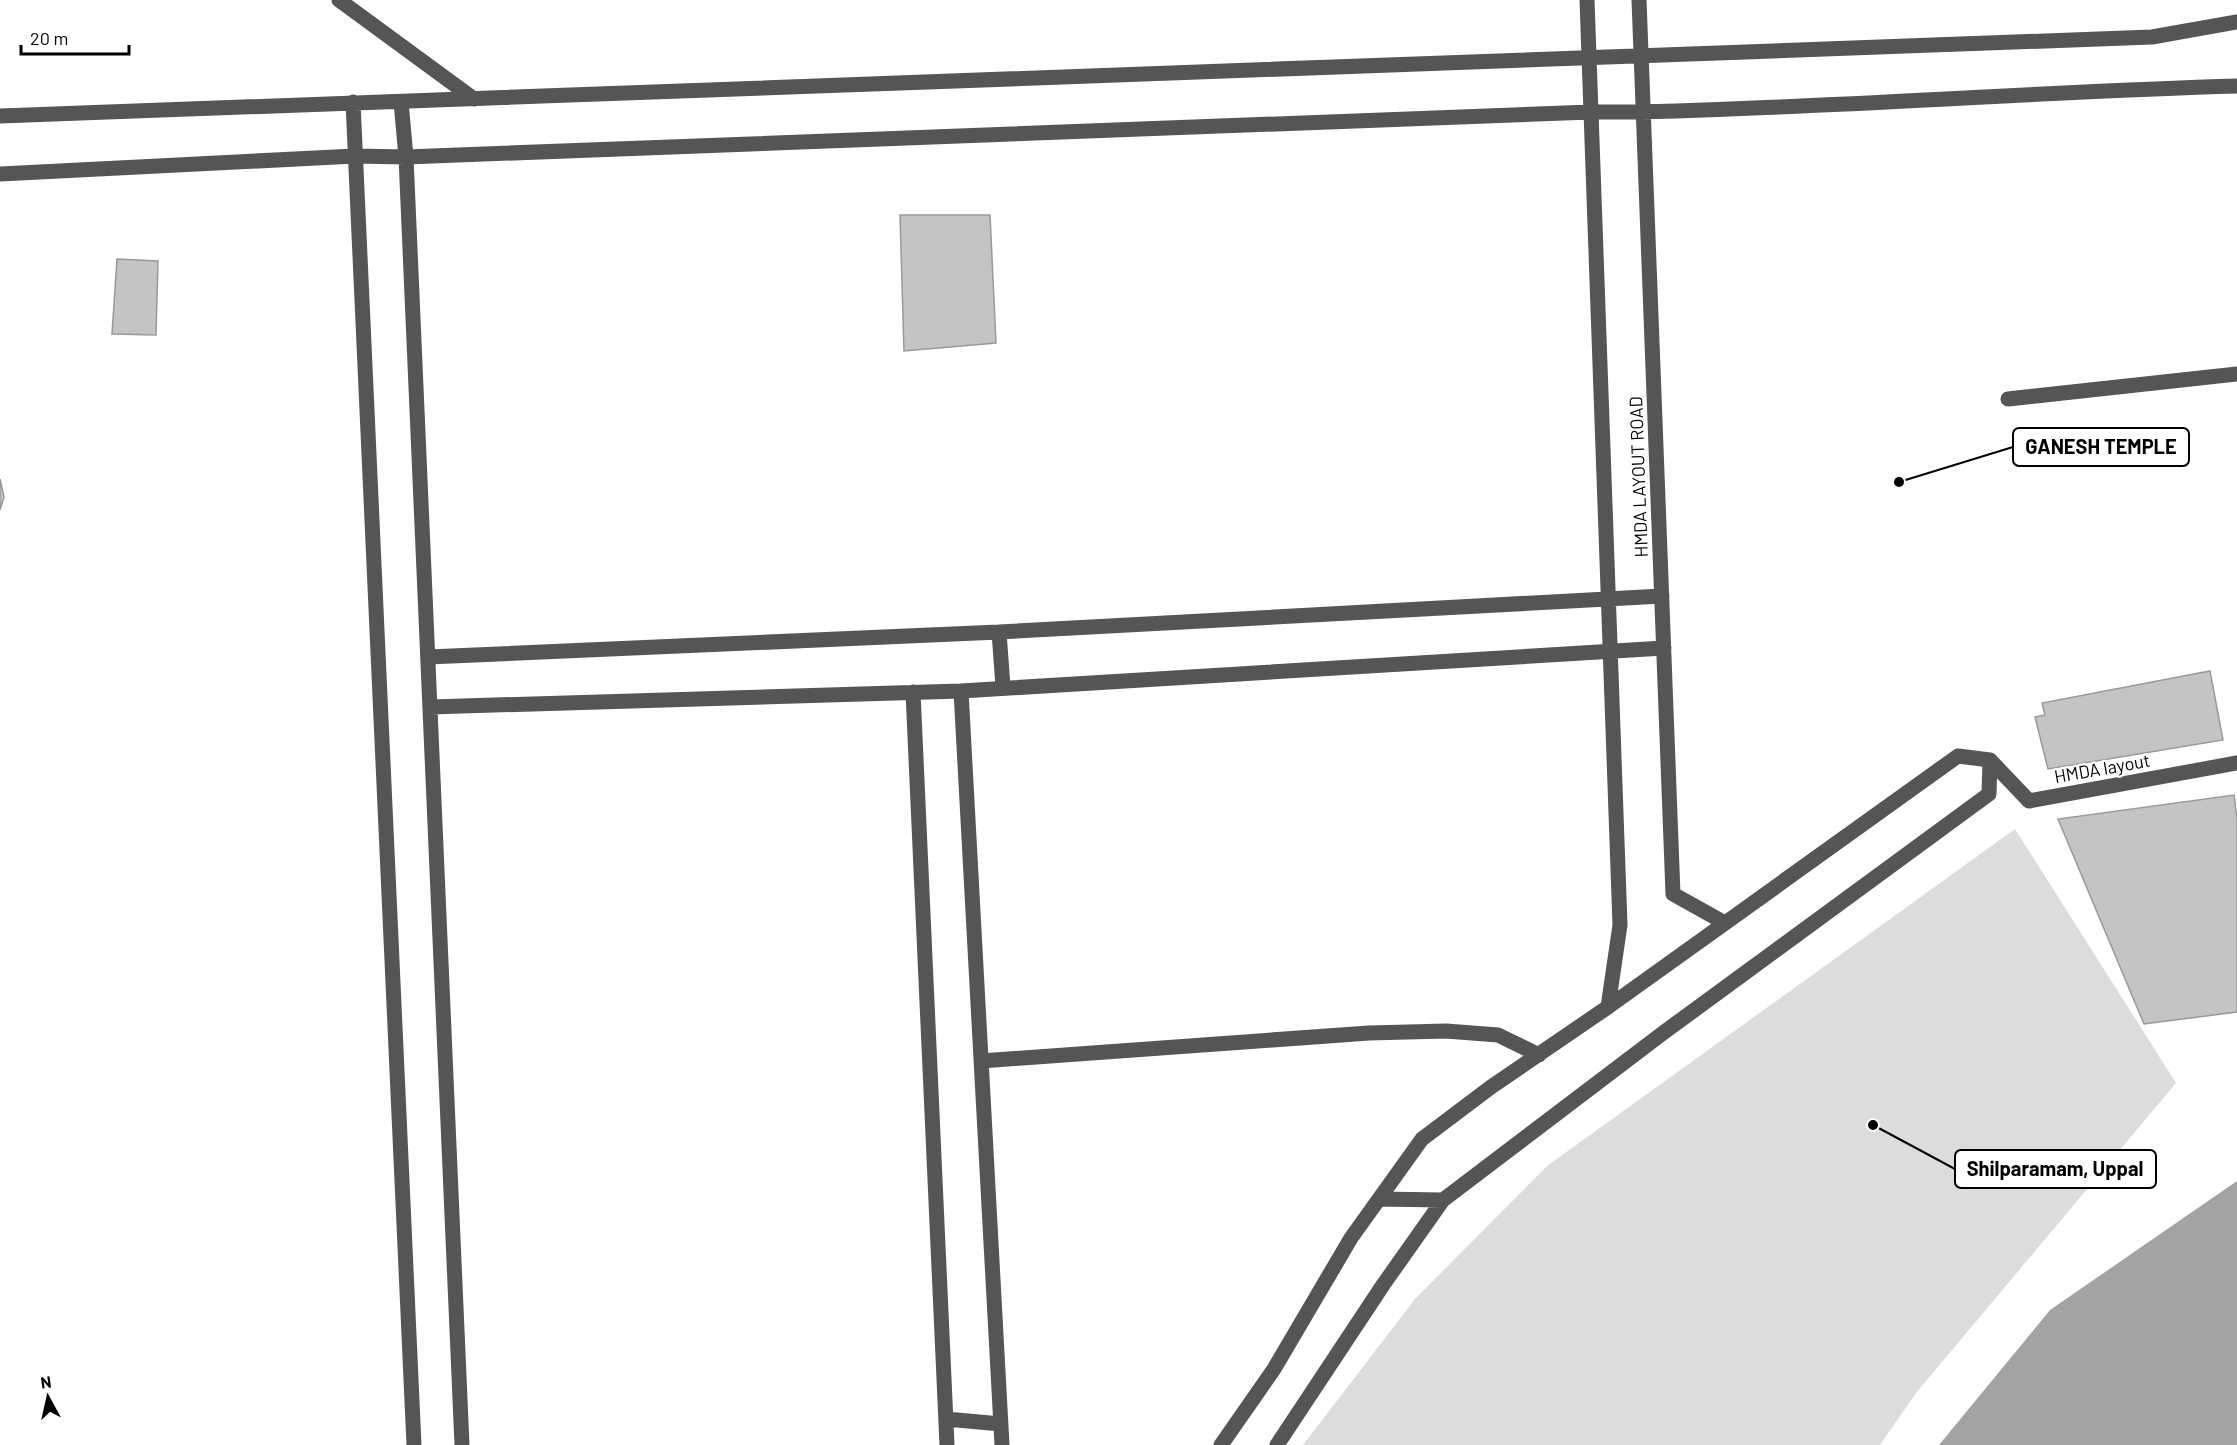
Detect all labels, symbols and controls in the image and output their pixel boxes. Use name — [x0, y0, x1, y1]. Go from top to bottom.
scale bar — [21, 18, 129, 56]
text: 20 m — [30, 27, 68, 49]
street label: HMDA LAYOUT ROAD — [1624, 396, 1652, 558]
callout: GANESH TEMPLE — [2013, 428, 2189, 466]
text: GANESH TEMPLE — [2025, 434, 2177, 458]
street label: HMDA layout — [2052, 749, 2152, 787]
callout: Shilparamam, Uppal — [1955, 1150, 2156, 1188]
text: Shilparamam, Uppal — [1967, 1156, 2143, 1180]
north arrow — [18, 1367, 78, 1427]
text: N — [39, 1372, 52, 1392]

